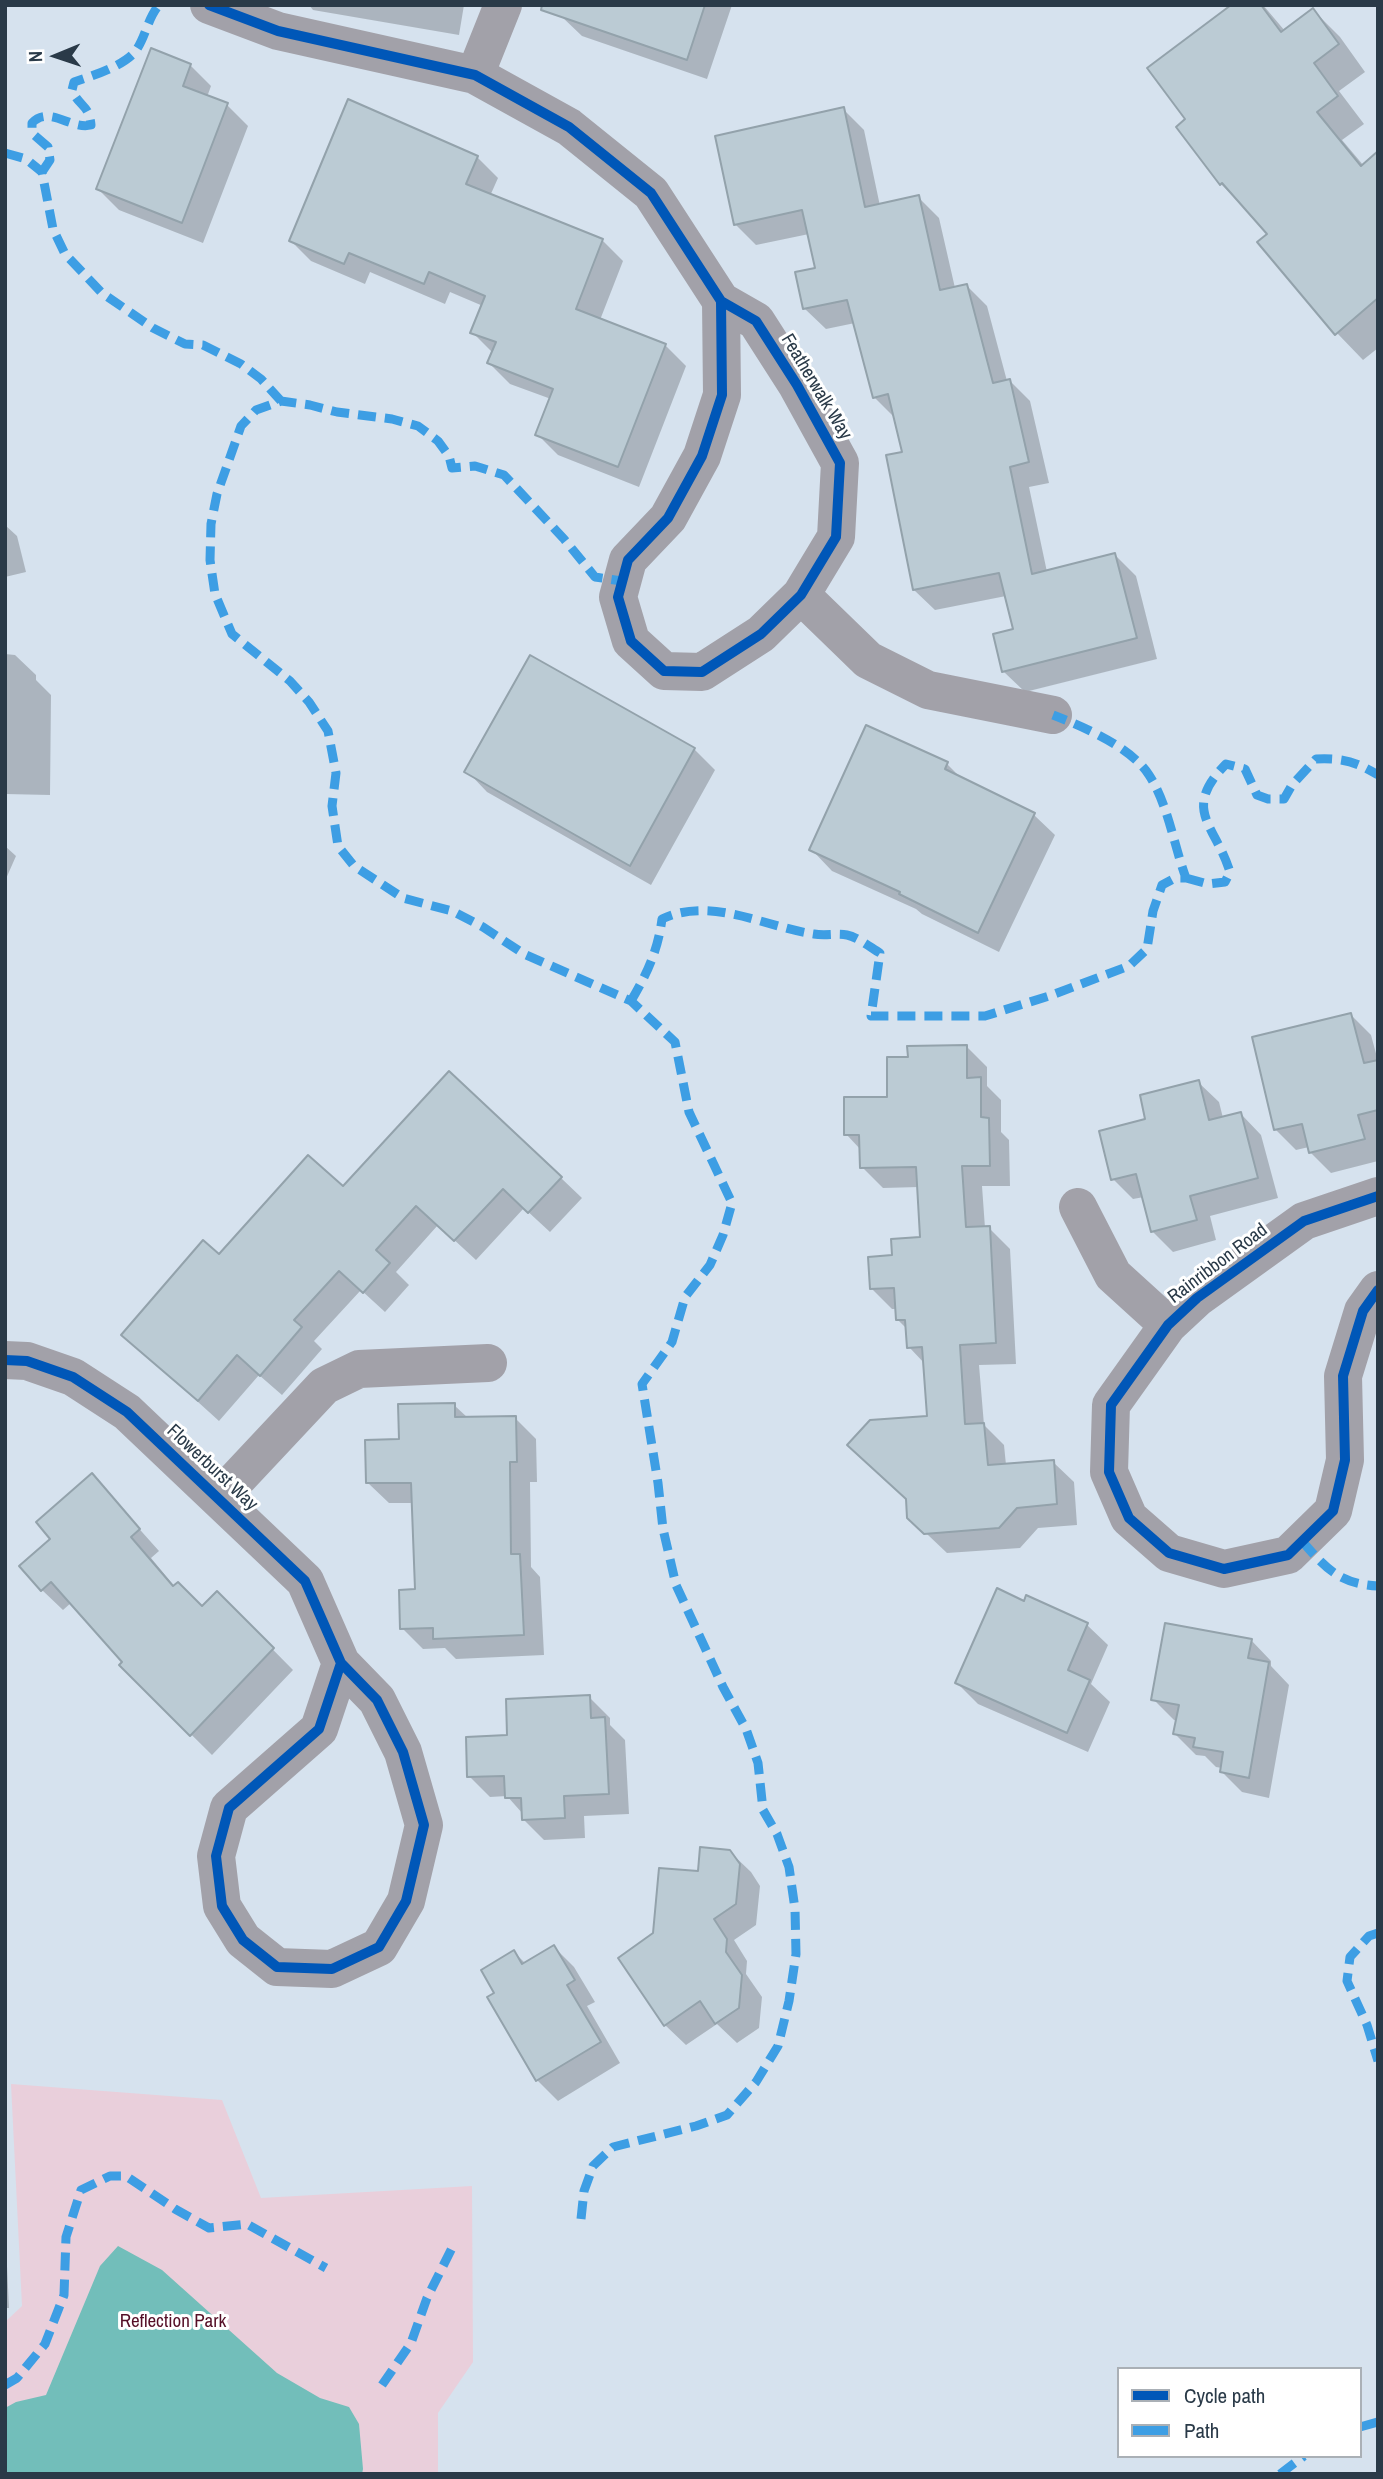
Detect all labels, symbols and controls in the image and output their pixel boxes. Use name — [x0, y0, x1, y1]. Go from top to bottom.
north arrow — [21, 21, 91, 91]
text: N — [22, 51, 48, 63]
street label: Featherwalk Way — [776, 330, 856, 444]
street label: Rainribbon Road — [1164, 1219, 1272, 1309]
street label: Flowerburst Way — [162, 1420, 262, 1516]
park label: Reflection Park — [120, 2311, 226, 2333]
legend — [1117, 2367, 1362, 2458]
text: Cycle path — [1184, 2381, 1265, 2410]
text: Path — [1184, 2416, 1219, 2445]

